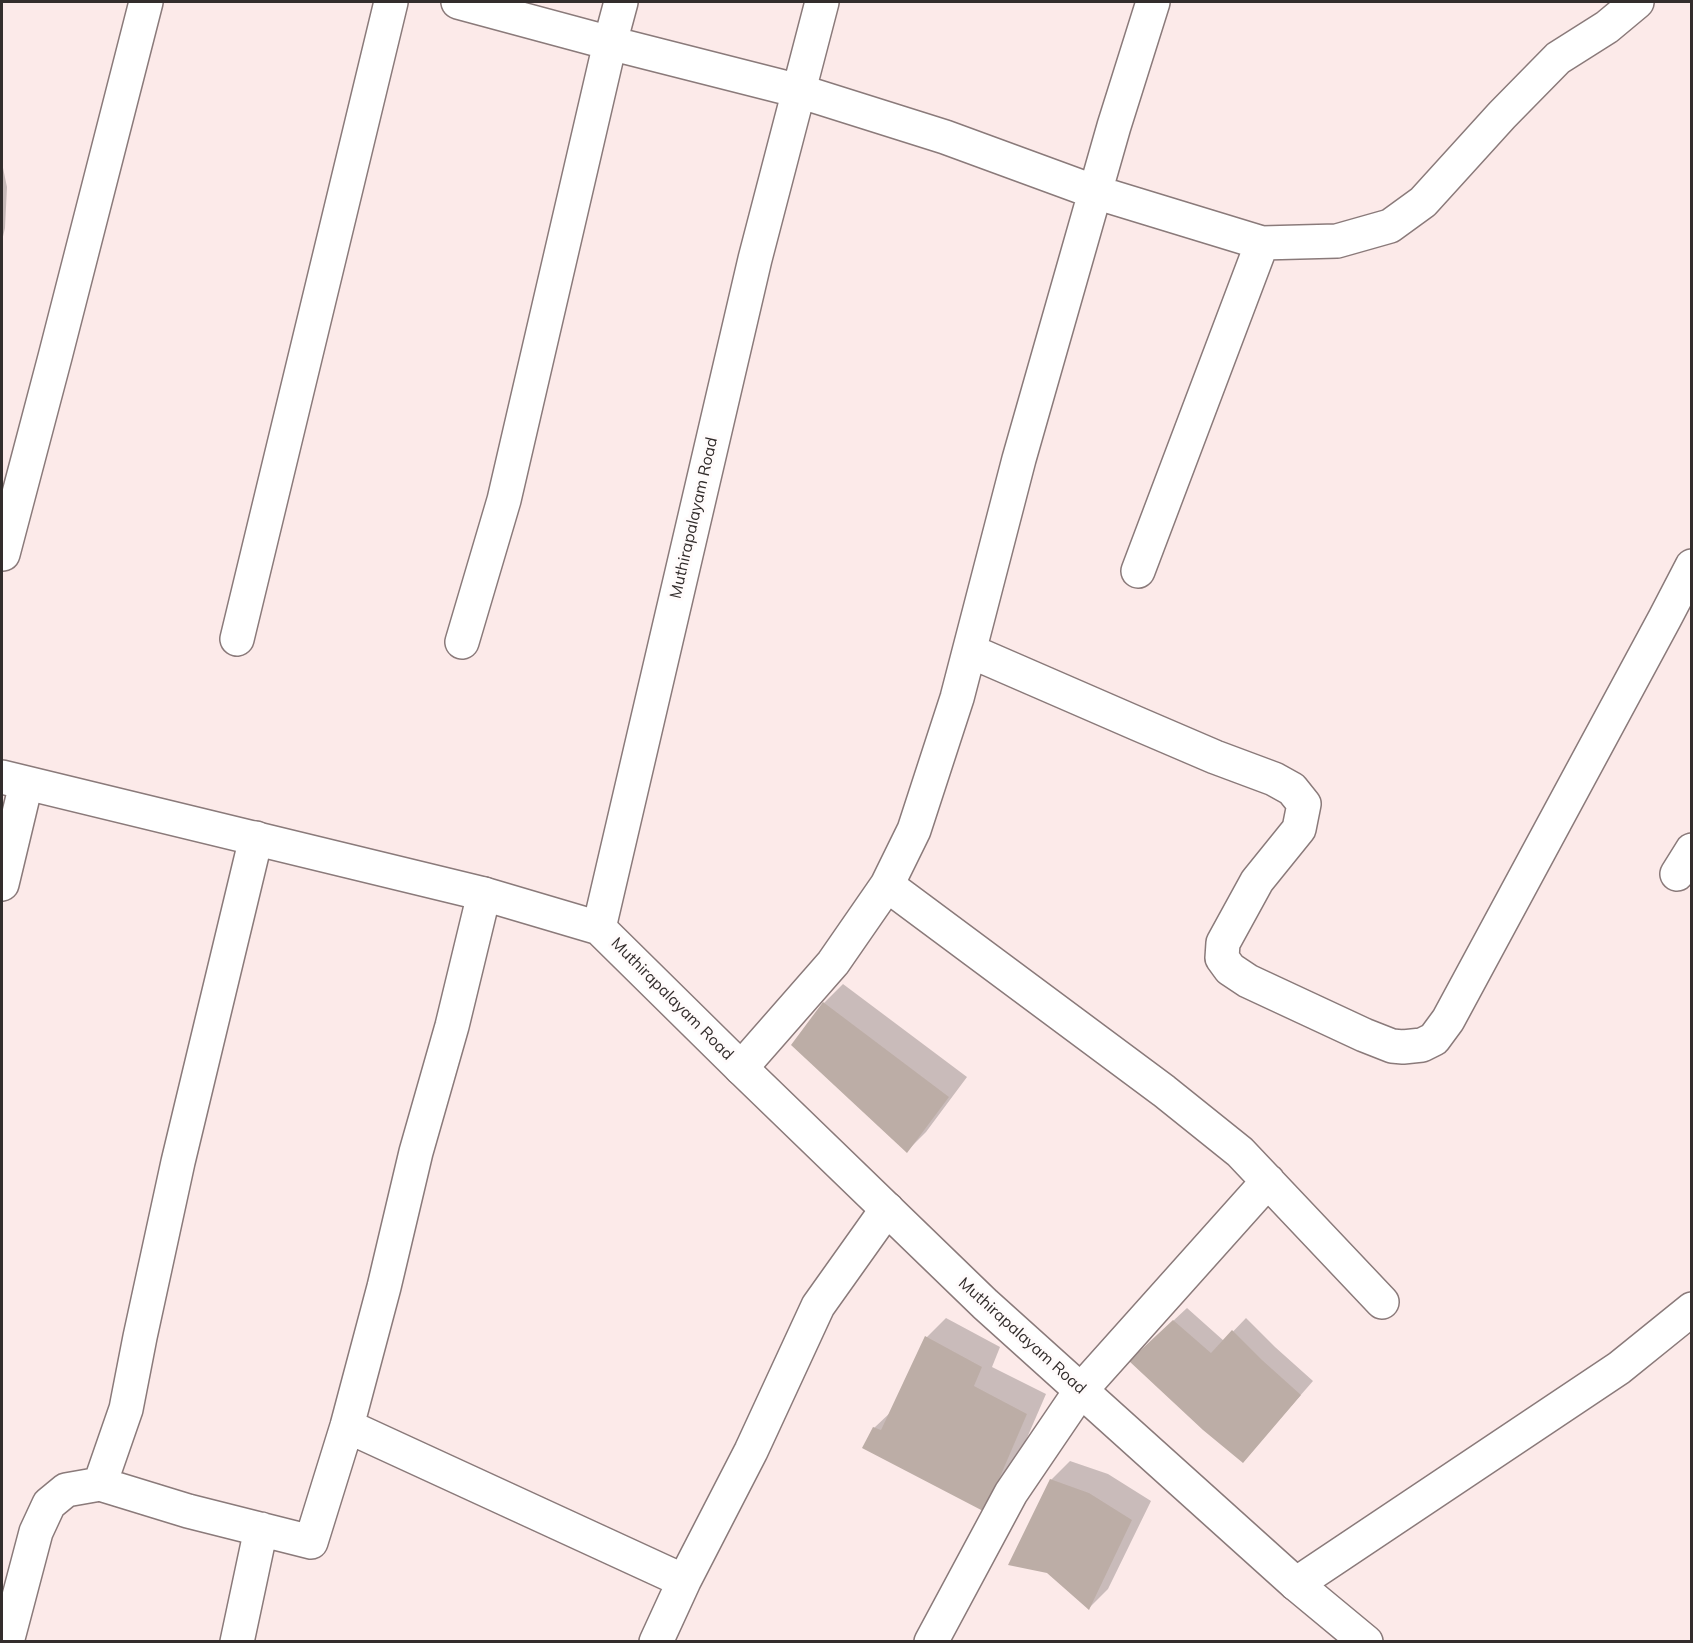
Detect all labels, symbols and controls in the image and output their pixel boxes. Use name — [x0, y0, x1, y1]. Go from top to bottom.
street label: Muthirapalayam Road — [666, 435, 722, 601]
street label: Muthirapalayam Road — [607, 934, 737, 1064]
street label: Muthirapalayam Road — [954, 1274, 1090, 1398]

